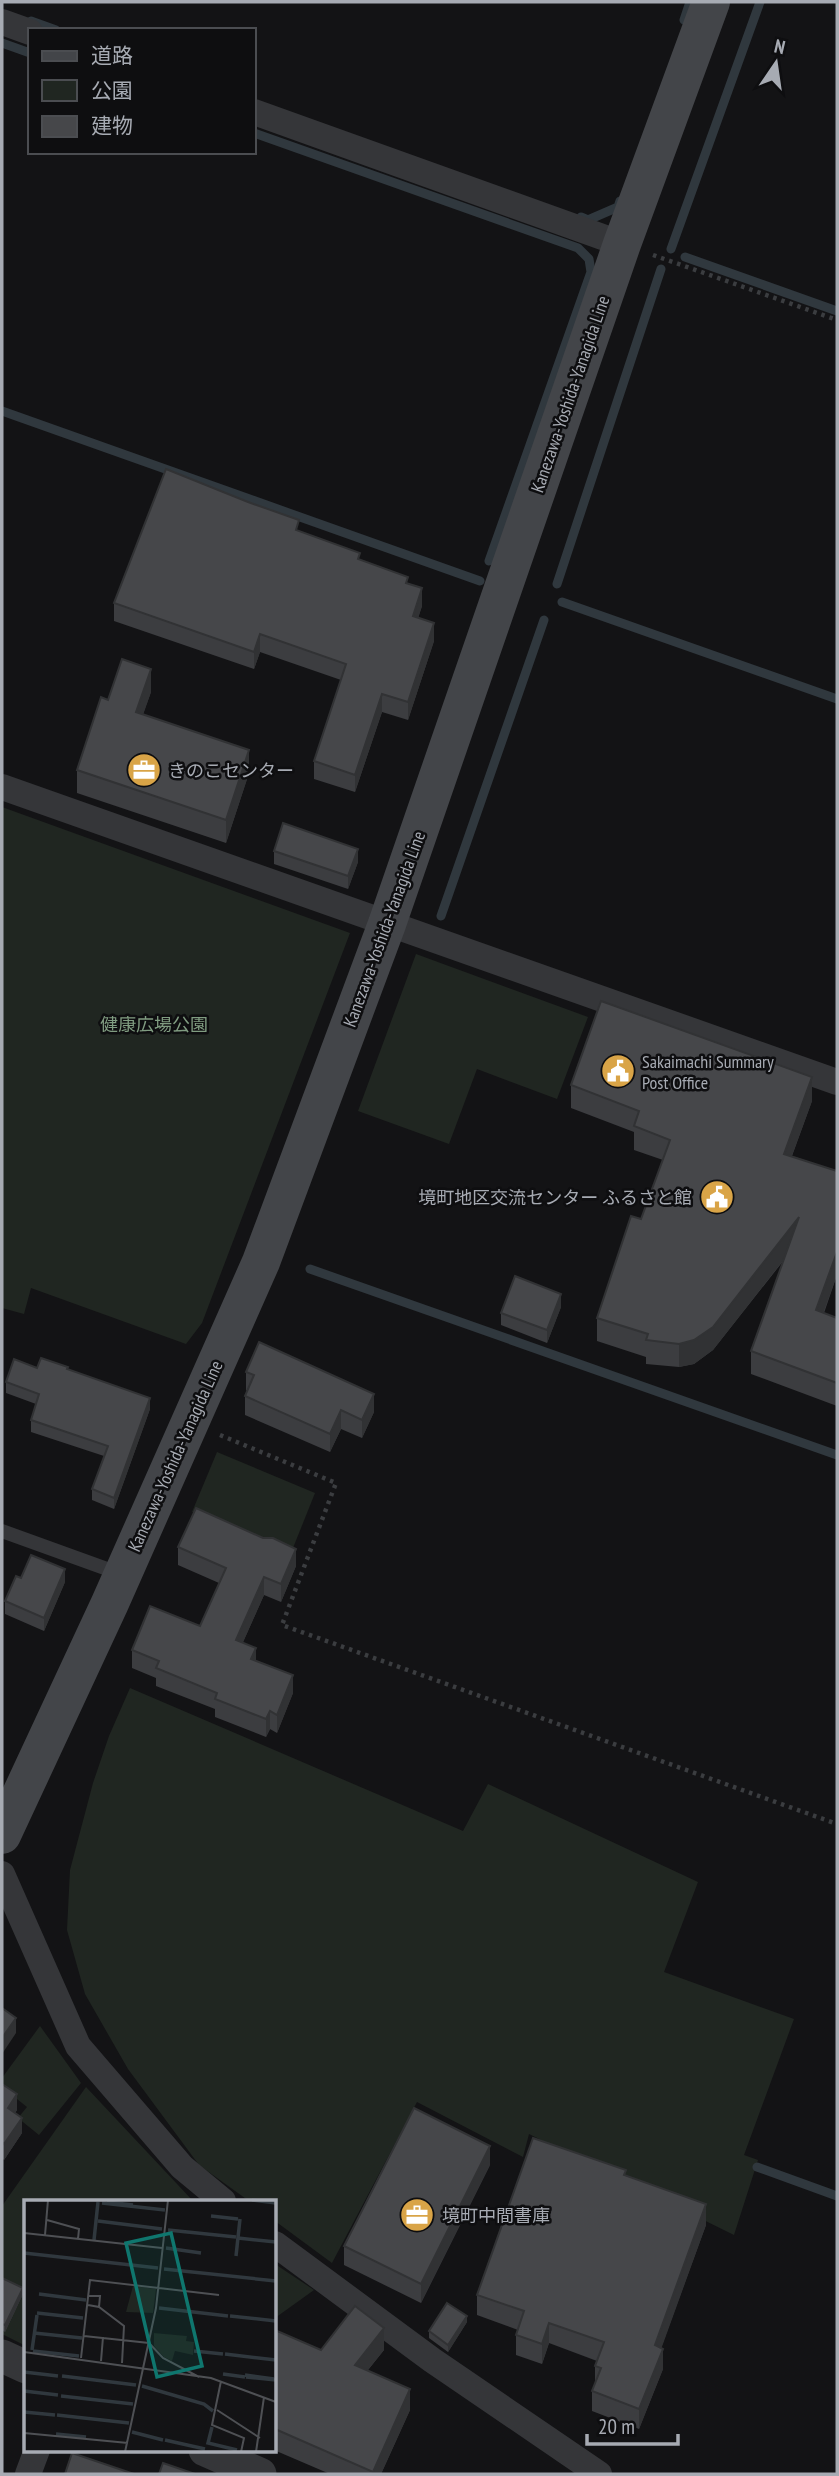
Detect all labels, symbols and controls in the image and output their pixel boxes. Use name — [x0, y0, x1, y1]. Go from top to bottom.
legend — [28, 28, 256, 154]
north arrow — [741, 28, 811, 98]
text: N — [772, 34, 788, 59]
text: 道路 — [91, 42, 133, 69]
text: 公園 — [91, 77, 133, 104]
text: 建物 — [91, 112, 133, 139]
street label: Kanezawa-Yoshida-Yanagida Line — [525, 293, 615, 495]
office icon: きのこセンター — [125, 751, 163, 789]
place label: きのこセンター — [168, 759, 294, 782]
street label: Kanezawa-Yoshida-Yanagida Line — [338, 828, 430, 1030]
park label: 健康広場公園 — [100, 1013, 208, 1036]
place label: Sakaimachi Summary Post Office — [642, 1050, 774, 1094]
public building icon: Sakaimachi Summary Post Office — [599, 1052, 637, 1090]
public building icon: 境町地区交流センター ふるさと館 — [698, 1178, 736, 1216]
place label: 境町地区交流センター ふるさと館 — [418, 1186, 692, 1209]
street label: Kanezawa-Yoshida-Yanagida Line — [122, 1357, 228, 1555]
office icon: 境町中間書庫 — [398, 2196, 436, 2234]
inset map — [24, 2200, 276, 2452]
place label: 境町中間書庫 — [442, 2204, 550, 2227]
scale bar — [587, 2402, 678, 2446]
text: 20 m — [598, 2413, 635, 2440]

